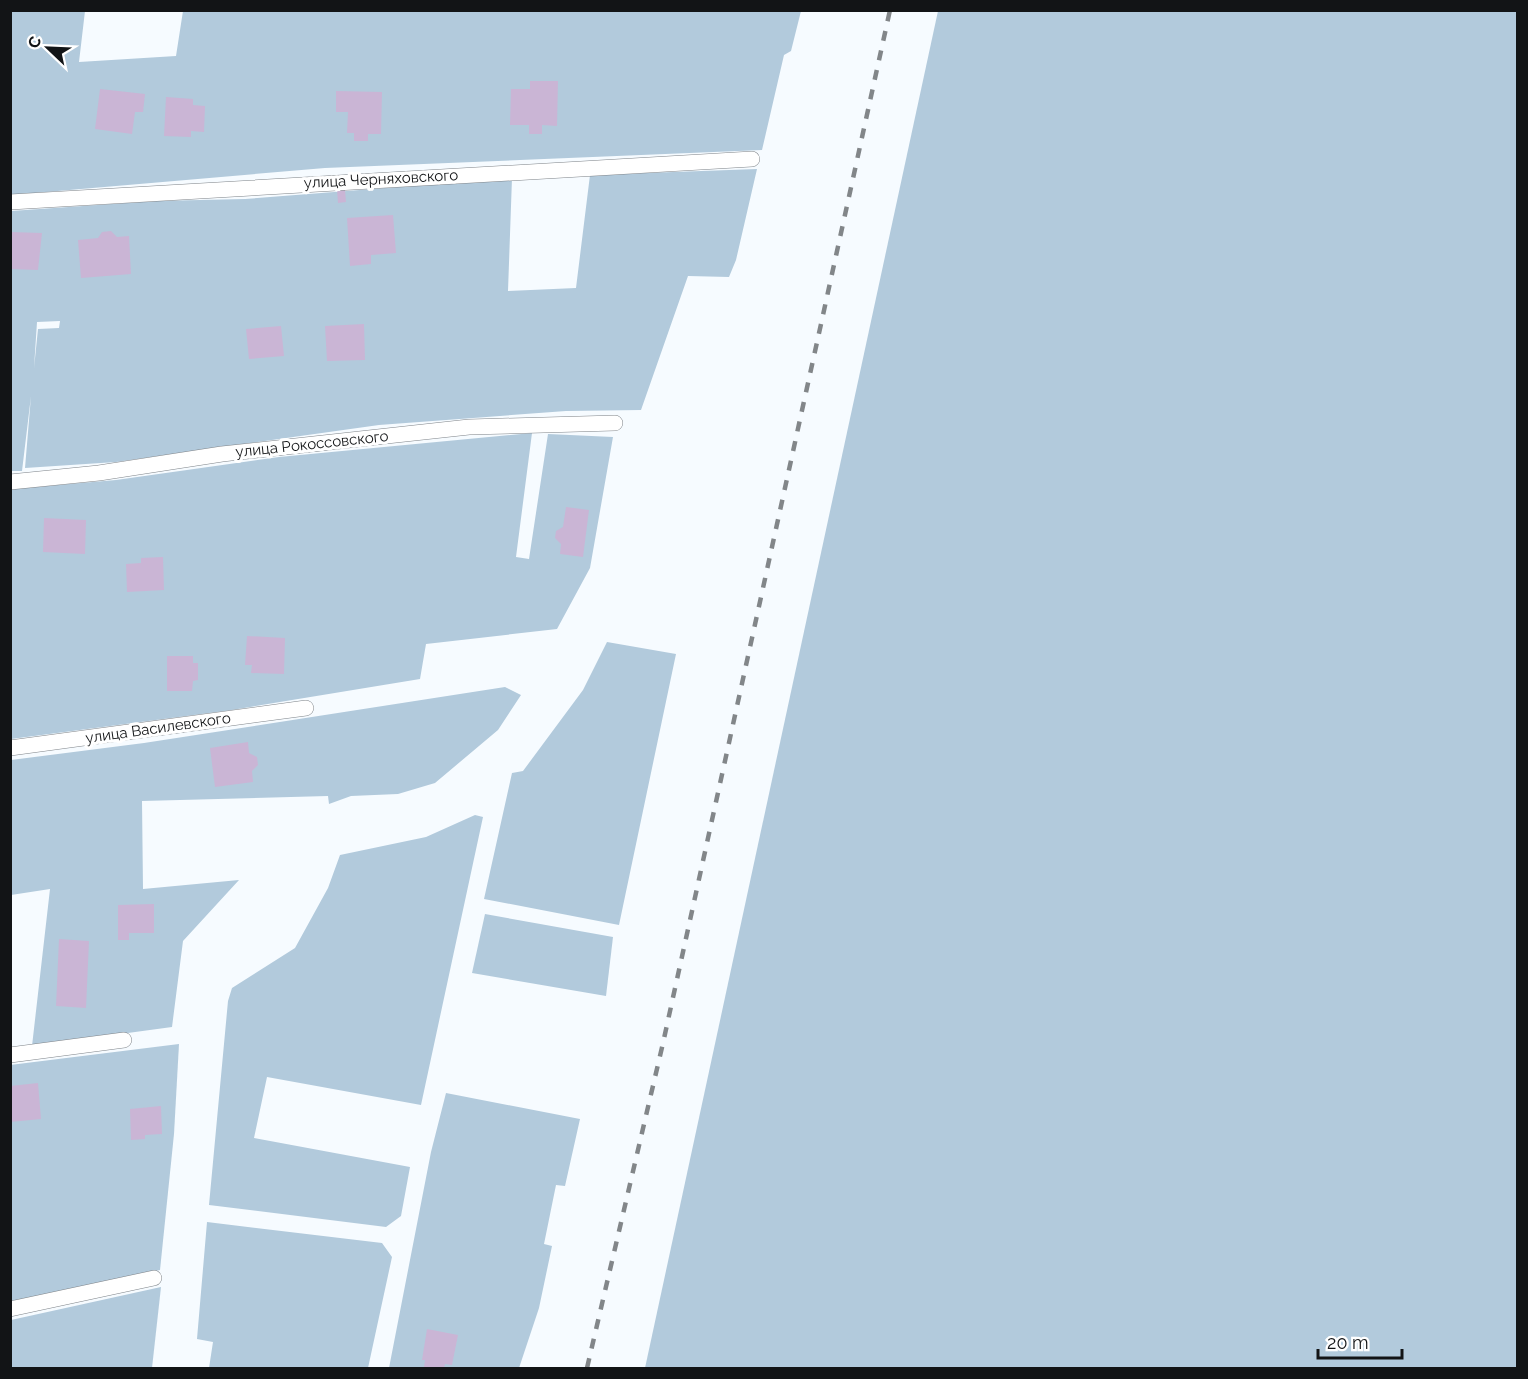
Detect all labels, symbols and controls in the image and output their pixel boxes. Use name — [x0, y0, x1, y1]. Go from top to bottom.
north arrow — [18, 18, 78, 78]
text: С — [24, 34, 46, 51]
street label: улица Черняховского — [303, 166, 459, 192]
street label: улица Рокоссовского — [235, 427, 389, 461]
street label: улица Василевского — [84, 709, 232, 747]
scale bar — [1318, 1322, 1402, 1360]
text: 20 m — [1327, 1332, 1369, 1353]

